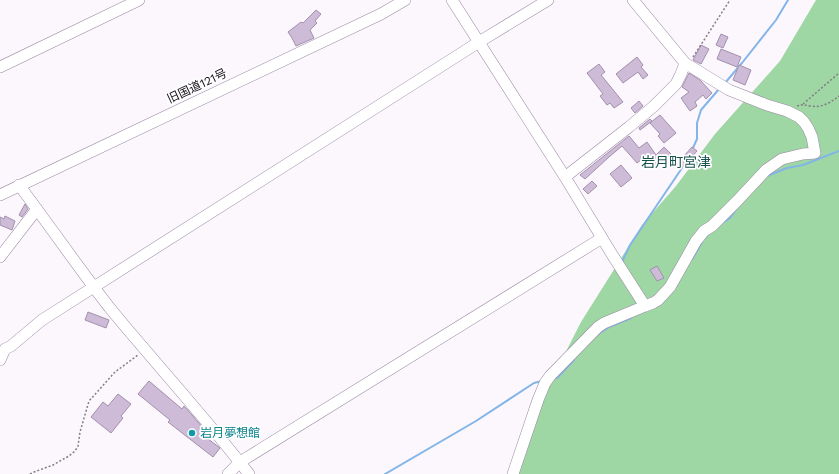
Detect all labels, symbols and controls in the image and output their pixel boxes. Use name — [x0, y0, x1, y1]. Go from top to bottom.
street label: 旧国道121号 — [165, 66, 229, 106]
district label: 岩月町宮津 — [641, 154, 711, 170]
place label: 岩月夢想館 — [200, 426, 260, 440]
marker: 岩月夢想館 — [187, 428, 197, 438]

